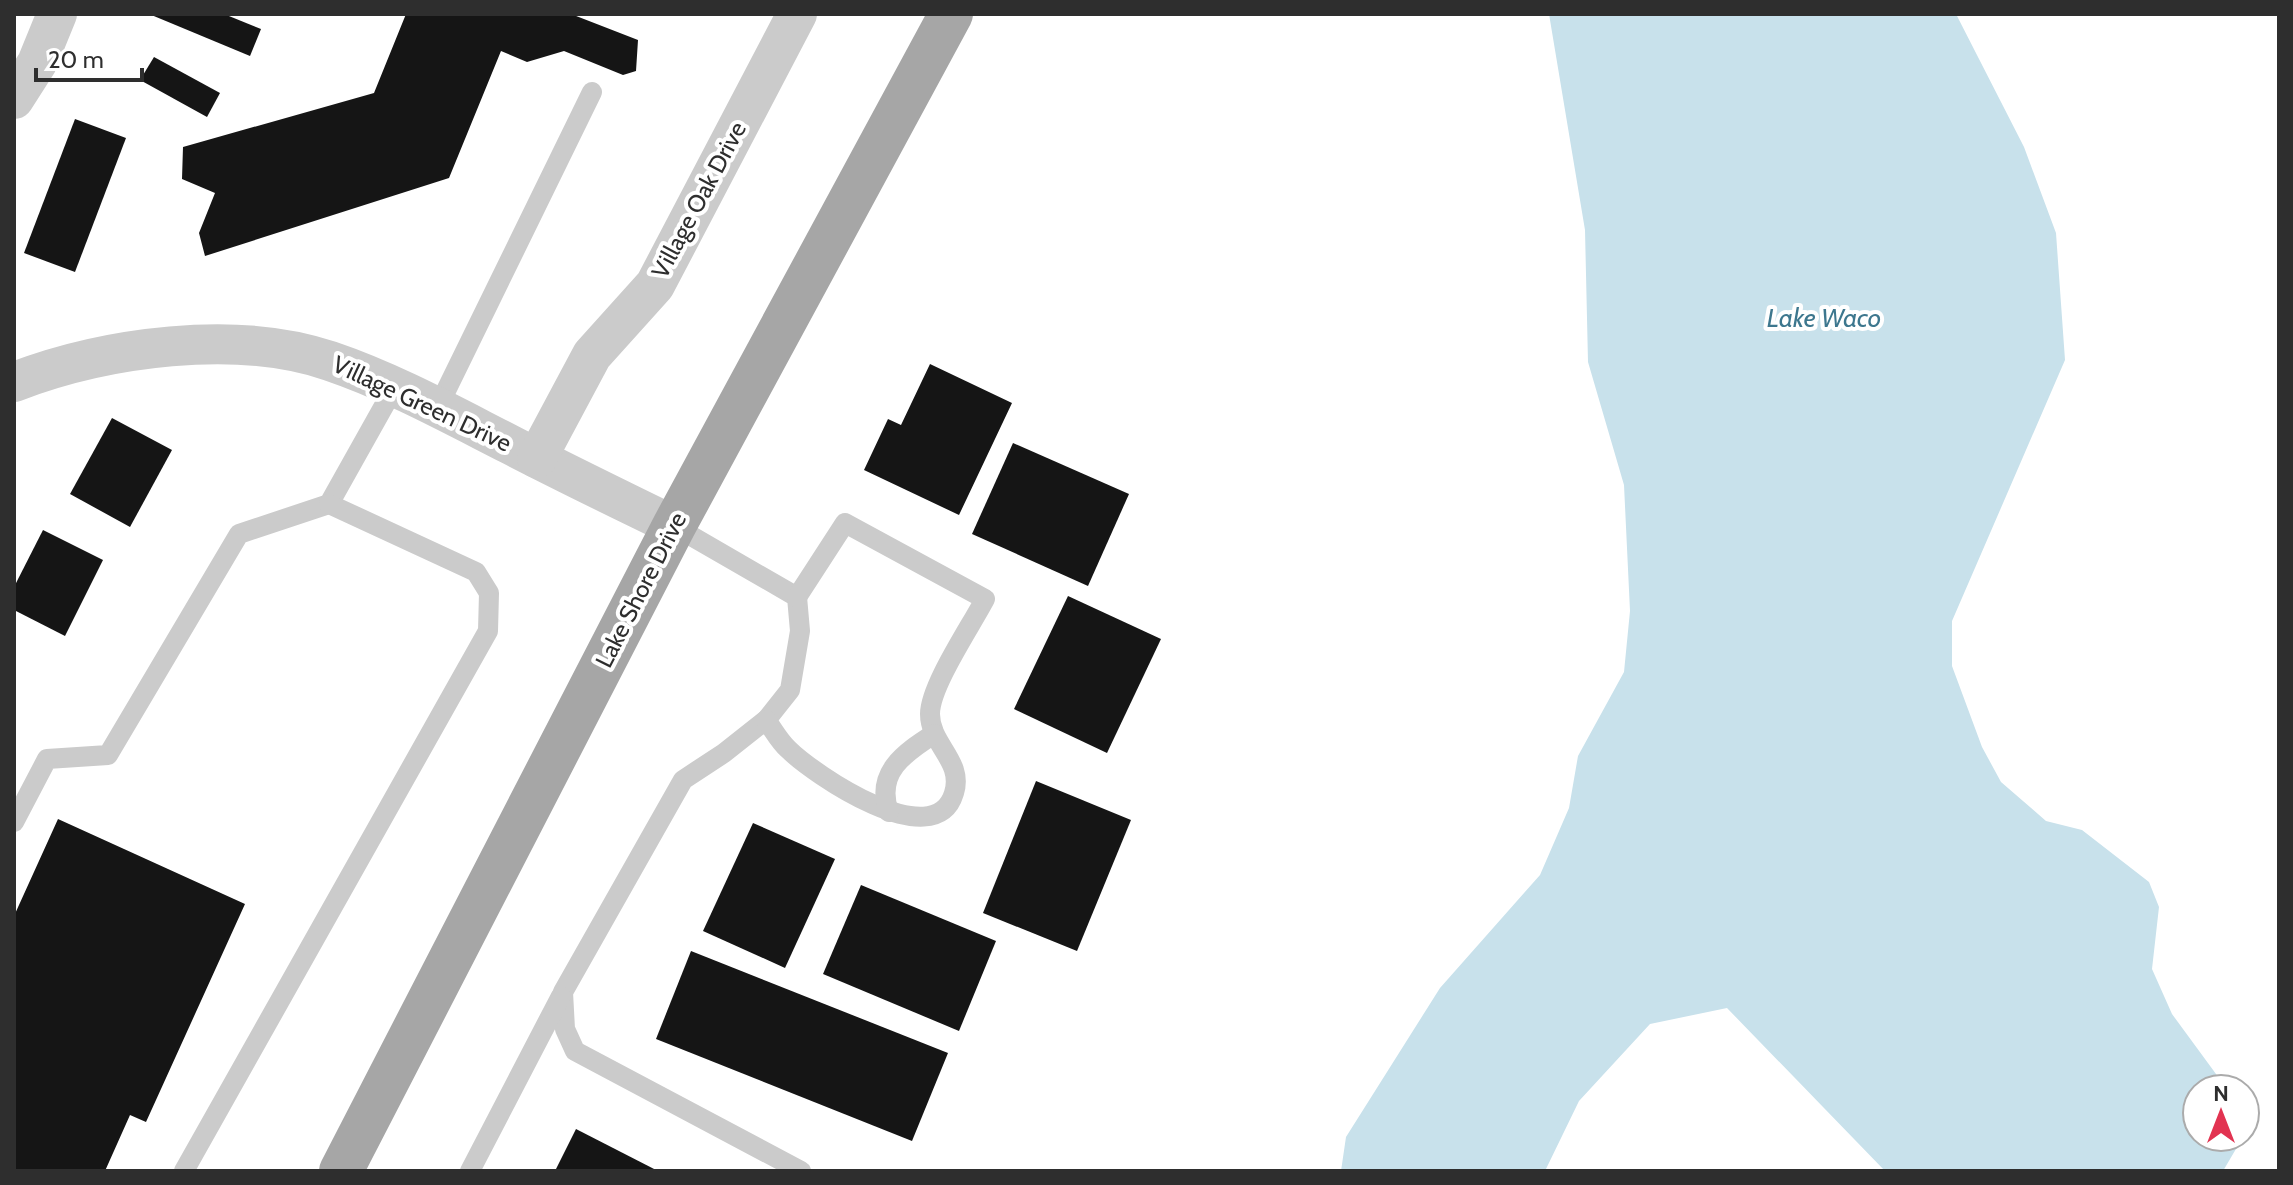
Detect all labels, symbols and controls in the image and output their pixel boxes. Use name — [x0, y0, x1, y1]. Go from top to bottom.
scale bar — [36, 32, 142, 82]
text: 20 m — [48, 45, 104, 74]
street label: Village Oak Drive — [645, 117, 752, 283]
water label: Lake Waco — [1767, 302, 1881, 334]
street label: Village Green Drive — [328, 349, 516, 458]
street label: Lake Shore Drive — [589, 507, 692, 672]
north arrow — [2181, 1073, 2261, 1153]
text: N — [2213, 1080, 2229, 1107]

